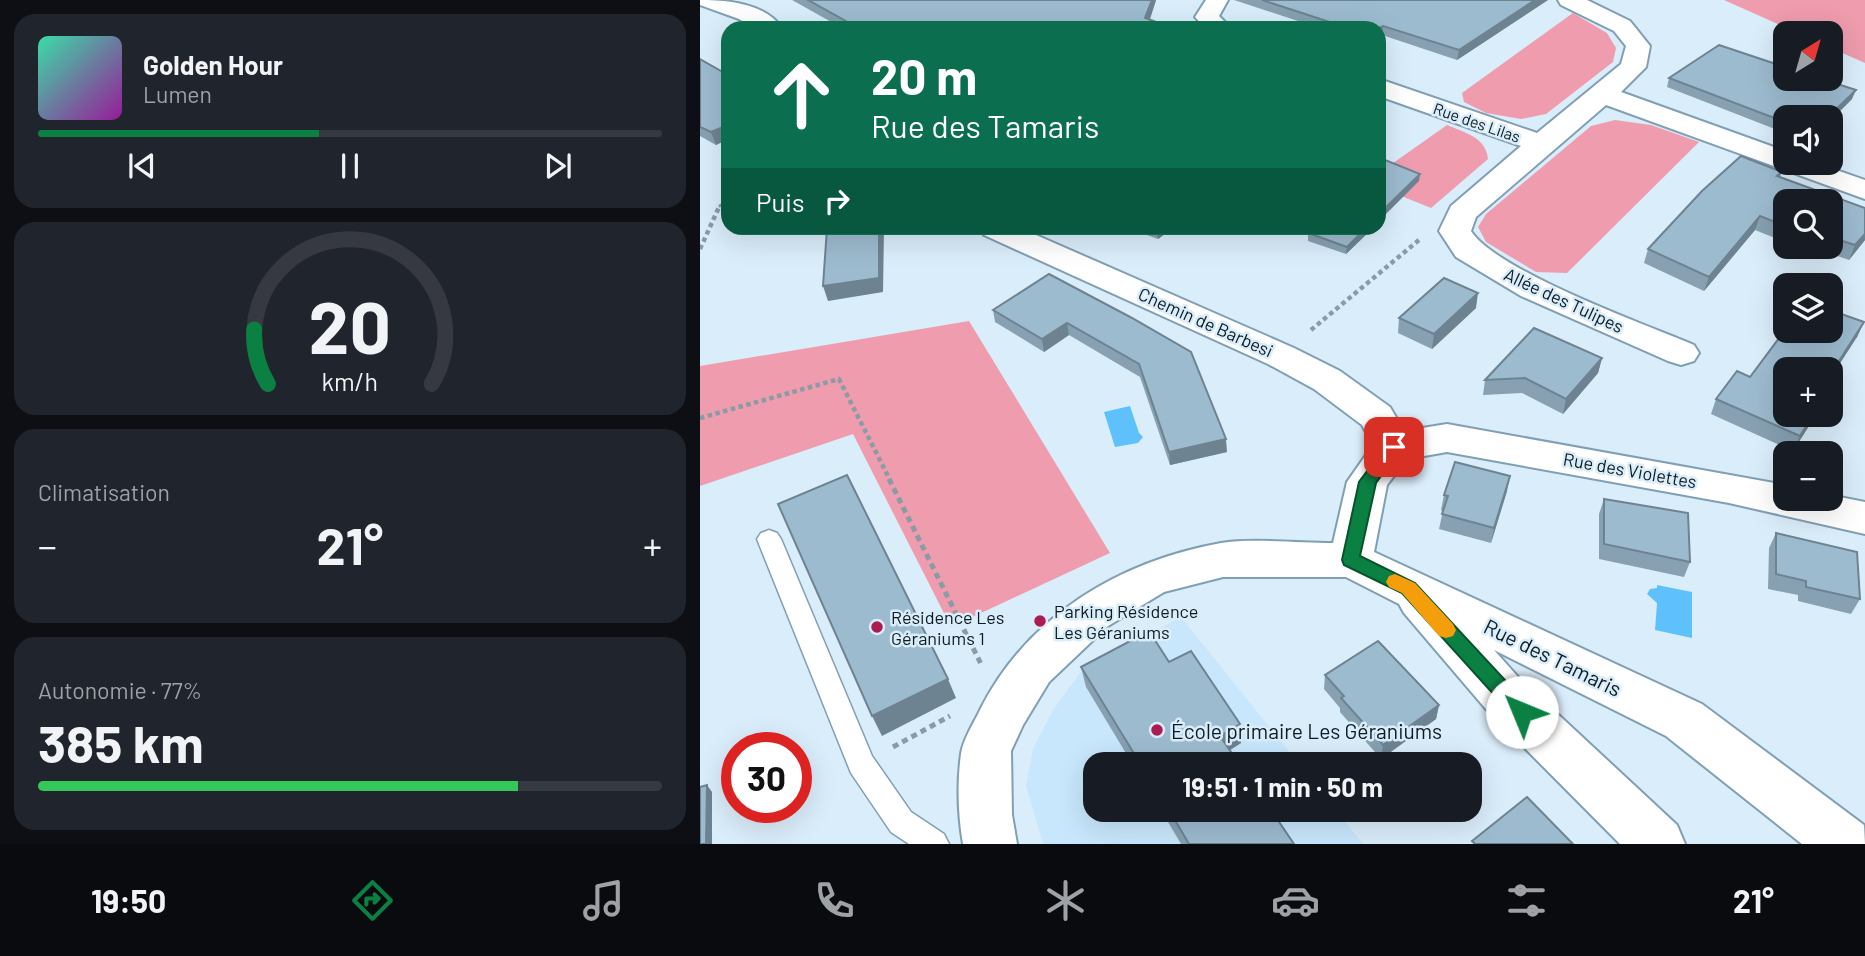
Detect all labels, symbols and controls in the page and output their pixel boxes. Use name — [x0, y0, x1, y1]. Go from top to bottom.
north arrow — [1773, 21, 1843, 91]
map controls — [1773, 21, 1843, 511]
text: 20 m — [871, 46, 977, 105]
text: Golden Hour — [143, 49, 283, 80]
icon: ahead — [756, 49, 847, 140]
text: Lumen — [143, 80, 212, 108]
street label: Rue des Lilas — [1431, 98, 1523, 146]
button: sound — [1773, 105, 1843, 175]
text: Rue des Tamaris — [871, 106, 1099, 144]
icon: previous — [123, 147, 161, 185]
icon: pause — [331, 147, 369, 185]
icon: next — [539, 147, 577, 185]
icon: right — [818, 182, 856, 220]
text: Puis — [756, 186, 804, 217]
button: search — [1773, 189, 1843, 259]
street label: Allée des Tulipes — [1501, 263, 1627, 337]
button: layers — [1773, 273, 1843, 343]
text: 20 — [309, 282, 391, 370]
street label: Chemin de Barbesi — [1135, 282, 1277, 362]
button: + — [1773, 357, 1843, 427]
text: km/h — [322, 366, 378, 396]
pin — [1364, 417, 1424, 477]
icon: arrive — [1375, 428, 1413, 466]
button: − — [1773, 441, 1843, 511]
street label: Rue des Violettes — [1562, 447, 1698, 493]
text: Climatisation — [38, 478, 170, 506]
text: 21° — [317, 513, 383, 575]
text: − — [38, 522, 57, 568]
text: + — [643, 522, 662, 568]
place label: Parking Résidence Les Géraniums — [1054, 600, 1198, 643]
place label: Résidence Les Géraniums 1 — [891, 606, 1004, 649]
marker: Parking Résidence Les Géraniums — [1032, 613, 1048, 629]
street label: Rue des Tamaris — [1480, 613, 1626, 701]
marker: Résidence Les Géraniums 1 — [869, 619, 885, 635]
position arrow — [1485, 675, 1559, 749]
text: Autonomie · 77% — [38, 676, 202, 704]
text: 385 km — [38, 711, 204, 773]
place label: École primaire Les Géraniums — [1171, 718, 1442, 743]
marker: École primaire Les Géraniums — [1149, 722, 1165, 738]
speed limit sign: 30 — [721, 732, 812, 823]
text: 19:51 · 1 min · 50 m — [1182, 771, 1383, 802]
icon: directions — [348, 876, 397, 925]
icon: music — [579, 876, 628, 925]
icon: phone — [810, 876, 859, 925]
icon: climate — [1041, 876, 1090, 925]
icon: car — [1271, 876, 1320, 925]
icon: filters — [1502, 876, 1551, 925]
text: 19:50 — [91, 881, 166, 919]
text: 21° — [1733, 881, 1774, 919]

